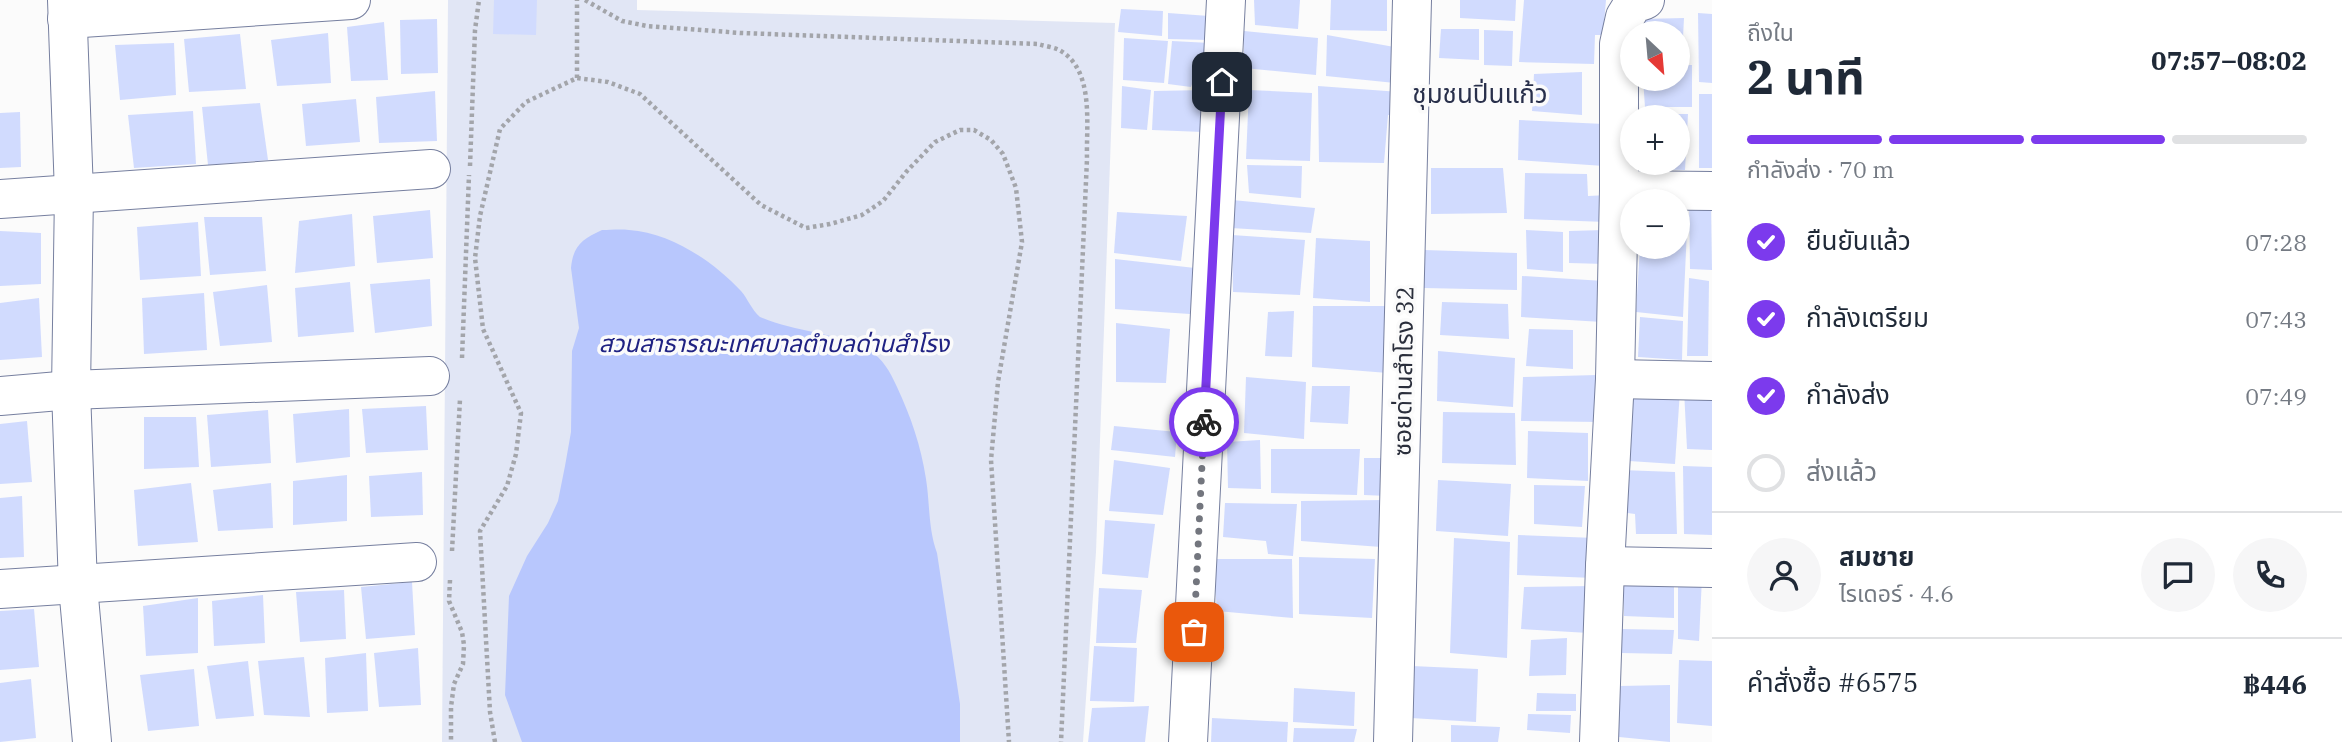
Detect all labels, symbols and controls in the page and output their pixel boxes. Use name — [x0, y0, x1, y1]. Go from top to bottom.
text: ถึงใน — [1747, 17, 1794, 47]
north arrow — [1620, 21, 1690, 91]
map controls — [1620, 21, 1690, 259]
text: 07:57–08:02 — [2151, 43, 2307, 77]
text: 2 นาที — [1747, 47, 1865, 107]
pin — [1192, 52, 1252, 112]
icon: home — [1203, 63, 1241, 101]
district label: ชุมชนปิ่นแก้ว — [1412, 76, 1548, 110]
button: + — [1620, 105, 1690, 175]
text: กำลังส่ง · 70 m — [1747, 154, 1894, 184]
button: − — [1620, 189, 1690, 259]
icon: check — [1747, 223, 1785, 261]
text: ยืนยันแล้ว — [1806, 223, 1911, 257]
text: 07:28 — [2245, 227, 2307, 257]
street label: ซอยด่านสำโรง 32 — [1386, 286, 1420, 456]
icon: check — [1747, 300, 1785, 338]
text: กำลังเตรียม — [1806, 300, 1929, 334]
text: 07:43 — [2245, 304, 2307, 334]
park label: สวนสาธารณะเทศบาลตำบลด่านสำโรง — [599, 327, 950, 359]
icon: check — [1747, 377, 1785, 415]
text: กำลังส่ง — [1806, 377, 1890, 411]
text: 07:49 — [2245, 381, 2307, 411]
courier — [1169, 387, 1239, 457]
icon: bike — [1185, 403, 1223, 441]
text: ส่งแล้ว — [1806, 454, 1877, 488]
button: person — [1747, 538, 1821, 612]
button: chat — [2141, 538, 2215, 612]
button: phone — [2233, 538, 2307, 612]
text: สมชาย — [1839, 539, 1915, 573]
text: ไรเดอร์ · 4.6 — [1839, 578, 1954, 608]
pin — [1164, 602, 1224, 662]
icon: bag — [1175, 613, 1213, 651]
text: คำสั่งซื้อ #6575 — [1747, 665, 1918, 699]
text: ฿446 — [2243, 667, 2307, 701]

